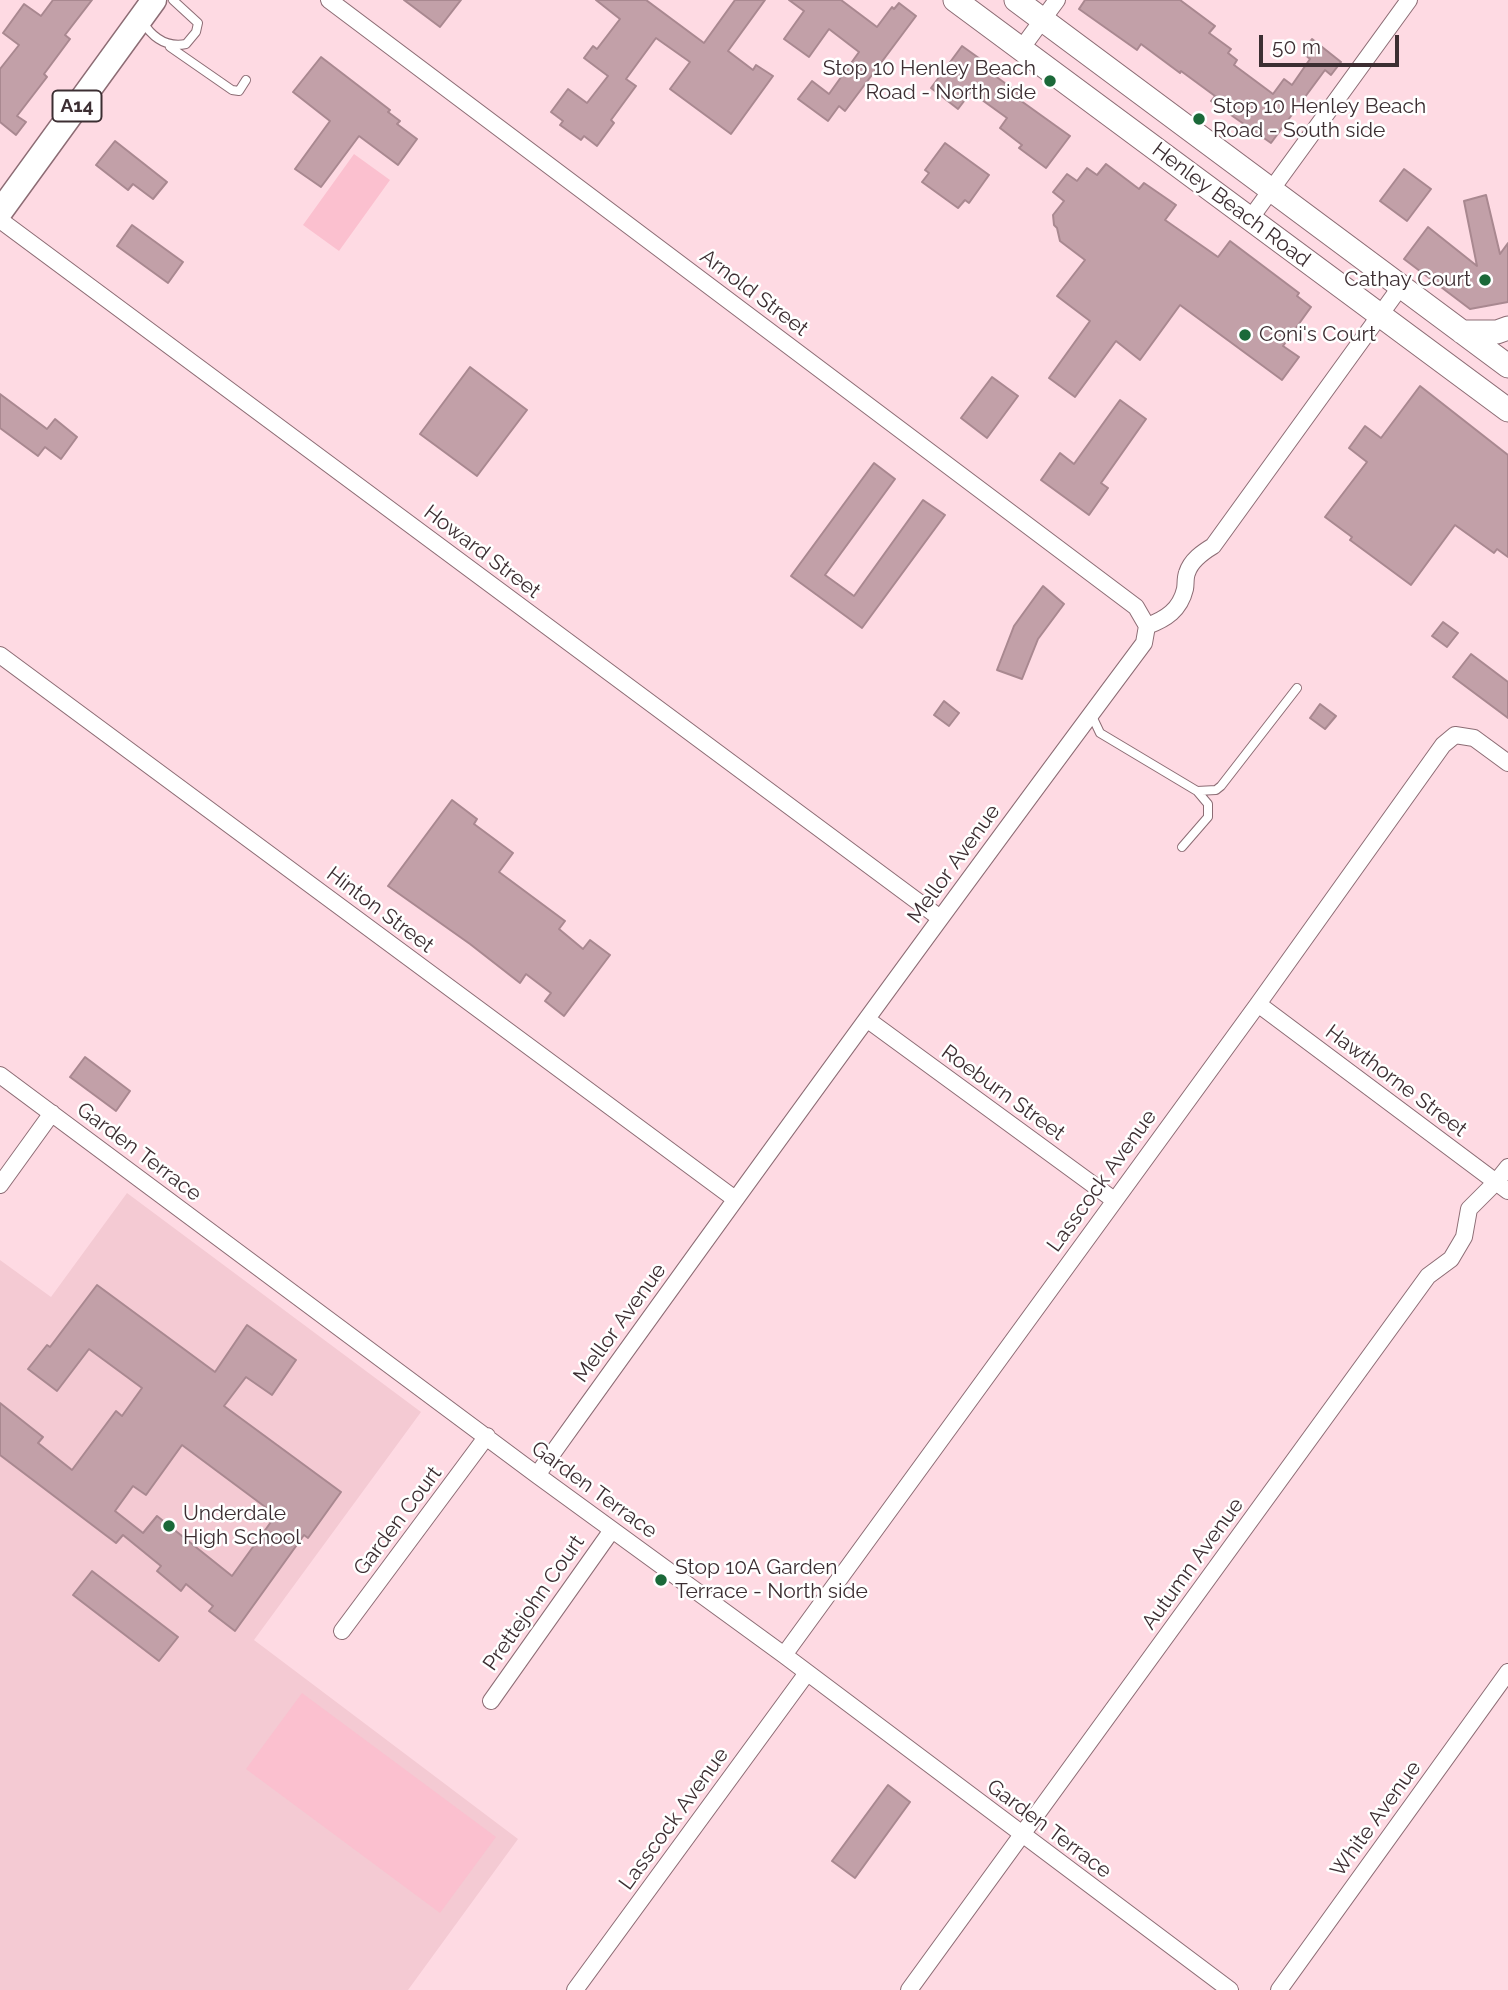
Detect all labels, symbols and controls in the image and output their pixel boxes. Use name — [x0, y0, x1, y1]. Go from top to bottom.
scale bar — [1263, 21, 1403, 65]
text: 50 m — [1272, 34, 1321, 59]
place label: Stop 10 Henley Beach Road - North side — [823, 56, 1036, 106]
marker: Stop 10 Henley Beach Road - North side — [1042, 73, 1058, 89]
road number: A14 — [52, 90, 102, 122]
place label: Stop 10 Henley Beach Road - South side — [1213, 94, 1426, 144]
marker: Stop 10 Henley Beach Road - South side — [1191, 111, 1207, 127]
street label: Henley Beach Road — [1147, 137, 1315, 273]
street label: Arnold Street — [695, 244, 813, 342]
place label: Cathay Court — [1344, 267, 1471, 293]
marker: Cathay Court — [1477, 272, 1493, 288]
place label: Coni's Court — [1259, 322, 1376, 348]
marker: Coni's Court — [1237, 327, 1253, 343]
street label: Howard Street — [419, 500, 545, 604]
street label: Mellor Avenue — [902, 800, 1006, 928]
street label: Hinton Street — [322, 862, 438, 958]
street label: Hawthorne Street — [1320, 1020, 1472, 1142]
street label: Roeburn Street — [936, 1040, 1070, 1146]
street label: Garden Terrace — [72, 1097, 206, 1207]
street label: Lasscock Avenue — [1042, 1105, 1162, 1257]
street label: Mellor Avenue — [568, 1259, 672, 1387]
street label: Garden Terrace — [526, 1436, 662, 1544]
street label: Garden Court — [349, 1461, 447, 1581]
street label: Autumn Avenue — [1137, 1493, 1249, 1635]
place label: Underdale High School — [183, 1501, 301, 1551]
marker: Underdale High School — [161, 1518, 177, 1534]
street label: Prettejohn Court — [478, 1530, 590, 1676]
place label: Stop 10A Garden Terrace - North side — [675, 1555, 868, 1605]
marker: Stop 10A Garden Terrace - North side — [653, 1572, 669, 1588]
street label: Lasscock Avenue — [614, 1743, 734, 1895]
street label: White Avenue — [1326, 1756, 1426, 1882]
street label: Garden Terrace — [982, 1774, 1116, 1884]

